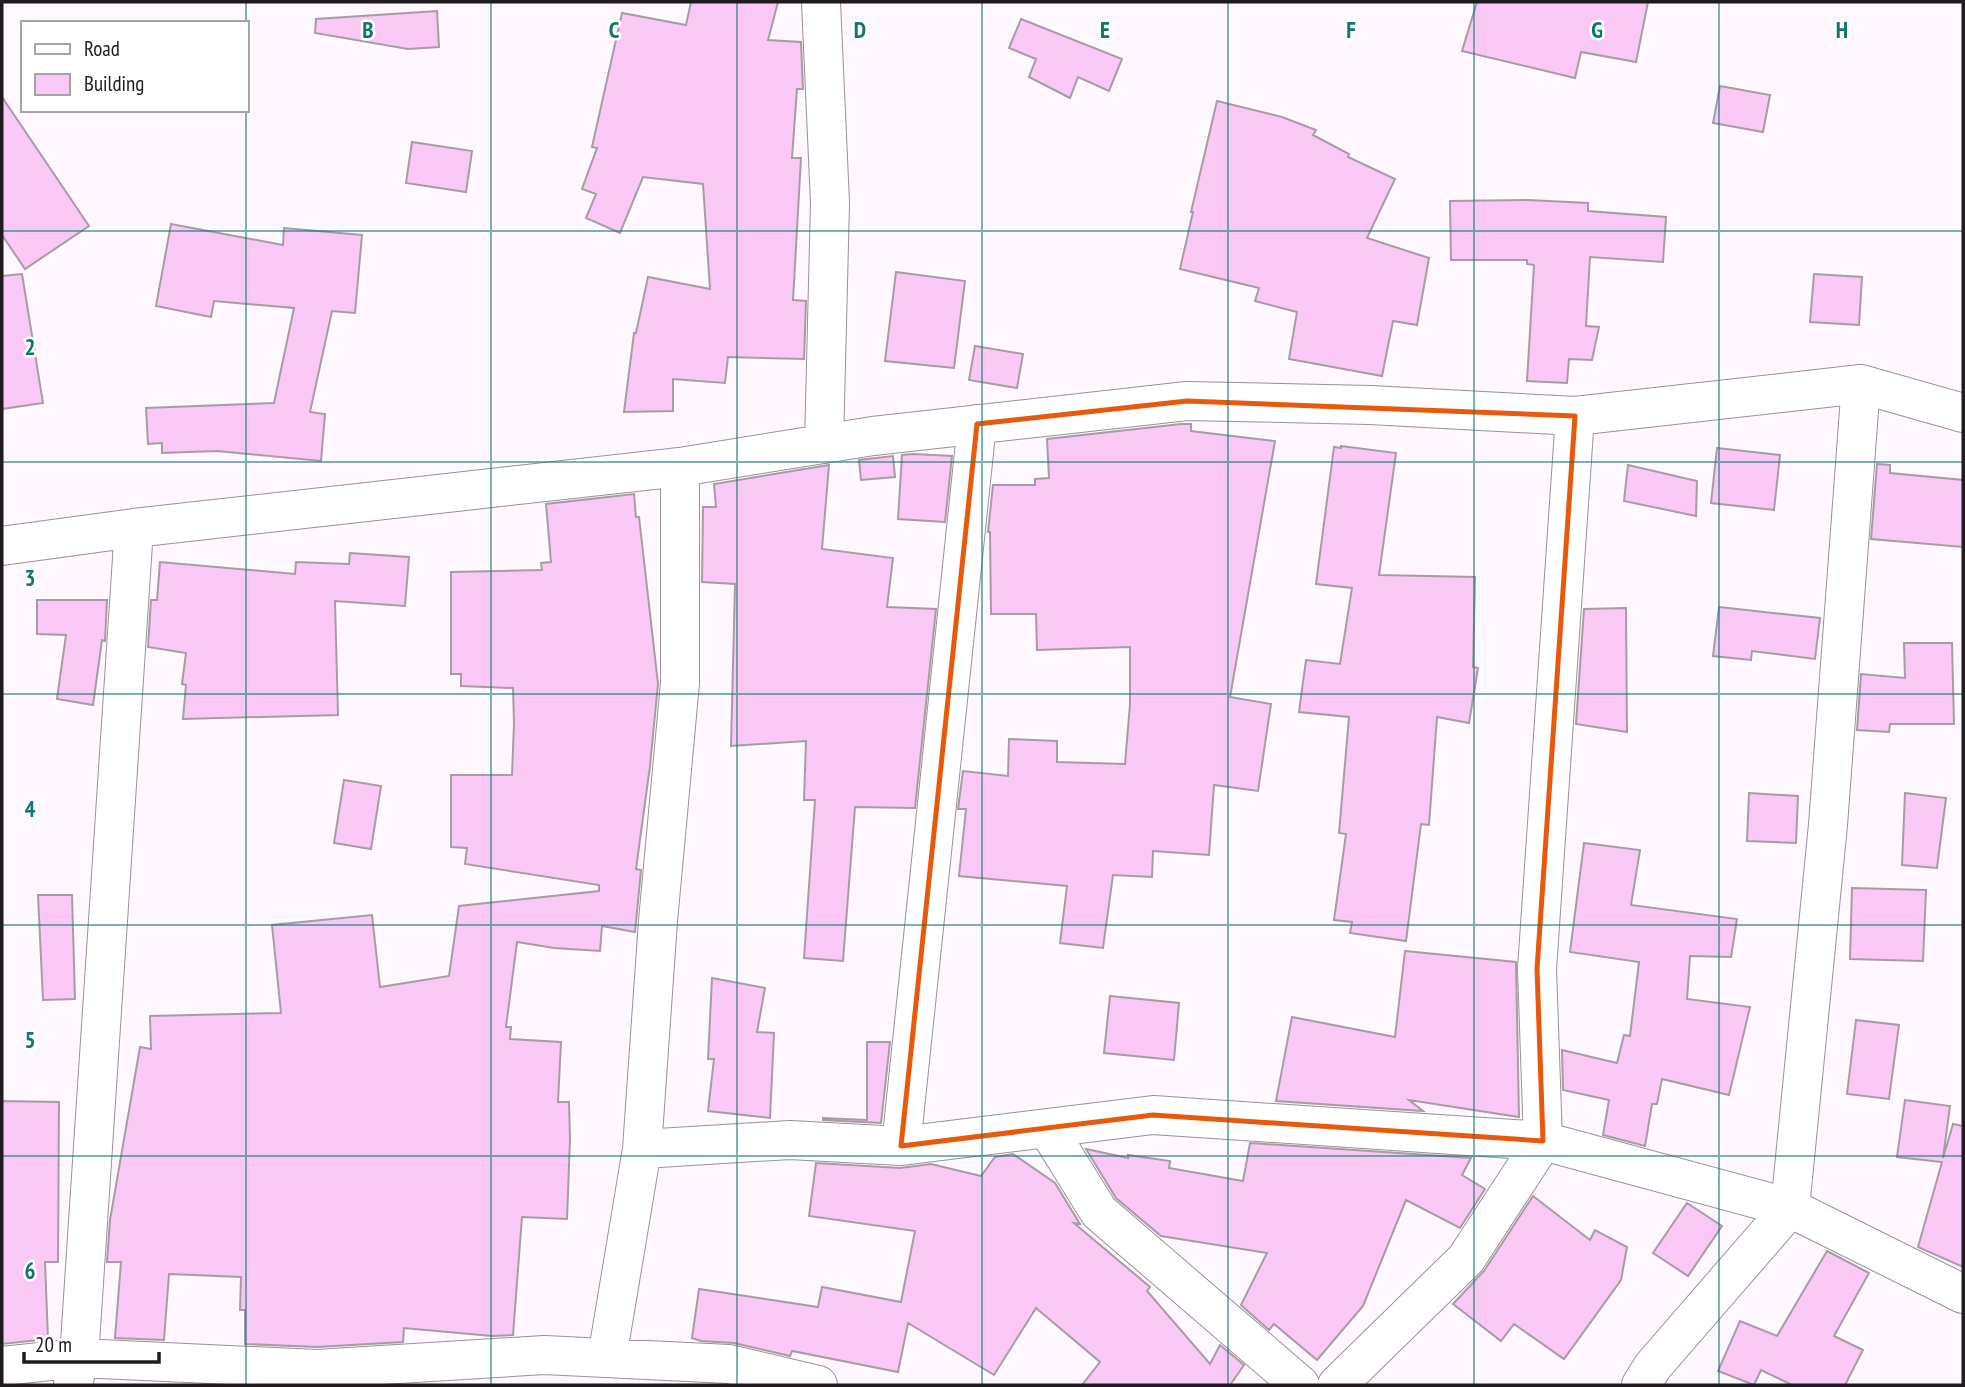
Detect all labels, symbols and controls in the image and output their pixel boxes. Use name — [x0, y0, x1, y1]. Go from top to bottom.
text: B — [362, 15, 374, 44]
text: C — [609, 15, 620, 44]
text: D — [854, 15, 866, 44]
text: E — [1100, 15, 1110, 44]
text: F — [1346, 15, 1356, 44]
text: G — [1591, 15, 1603, 44]
text: H — [1836, 15, 1848, 44]
legend — [21, 21, 248, 112]
text: Road — [84, 35, 120, 62]
text: Building — [84, 70, 144, 97]
text: 2 — [25, 332, 36, 361]
text: 3 — [25, 563, 36, 592]
text: 4 — [25, 794, 36, 823]
text: 5 — [25, 1025, 36, 1054]
text: 6 — [25, 1256, 36, 1285]
scale bar — [24, 1320, 159, 1364]
text: 20 m — [35, 1331, 72, 1358]

